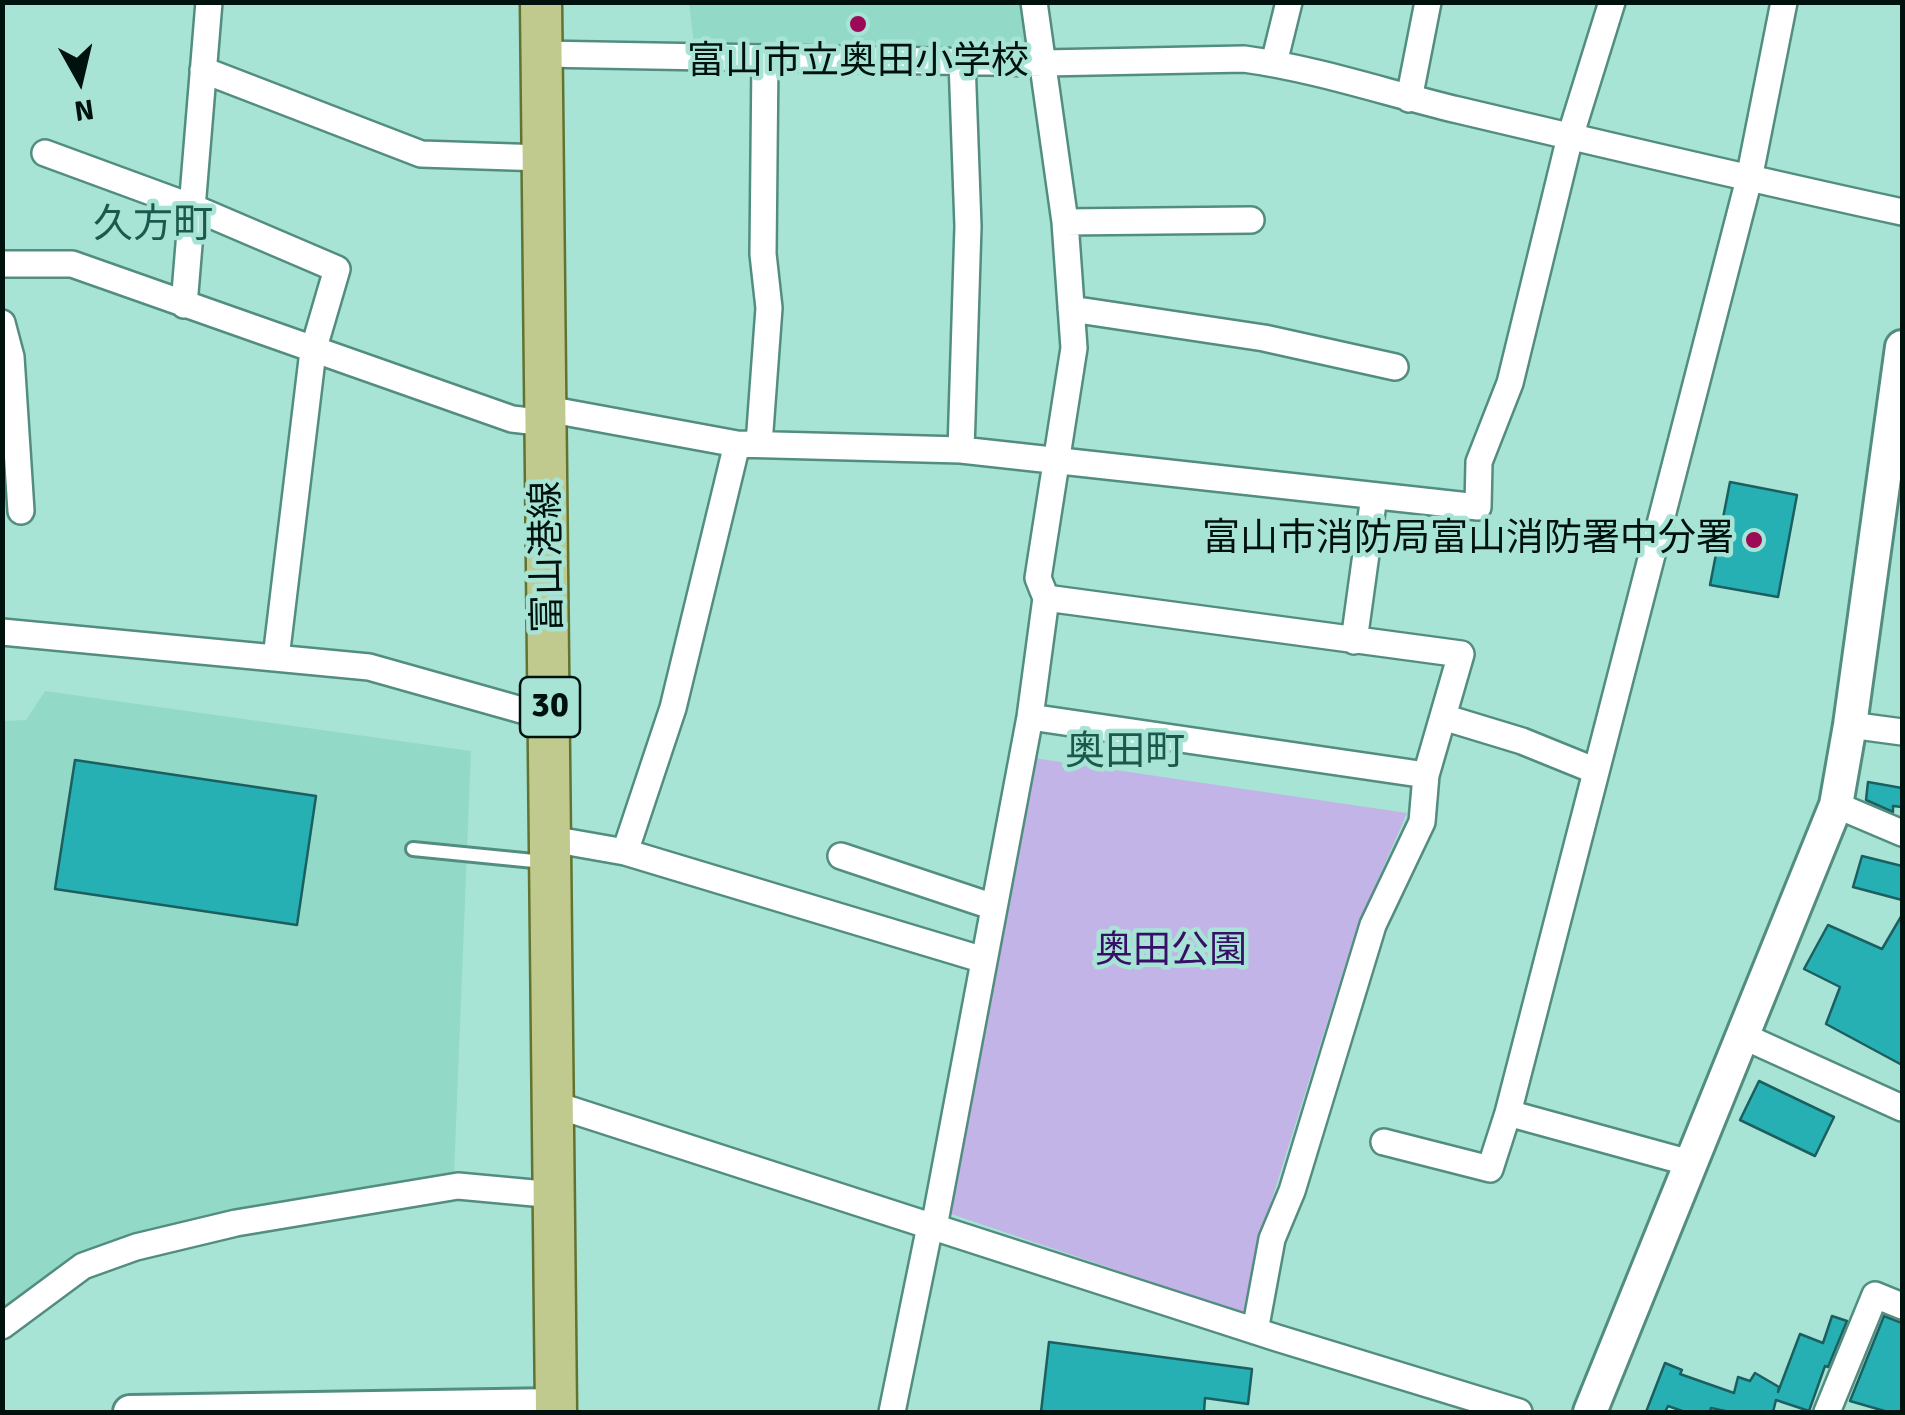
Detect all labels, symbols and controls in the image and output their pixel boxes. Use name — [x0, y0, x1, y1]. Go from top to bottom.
marker: 富山市立奥田小学校 — [847, 13, 869, 35]
north arrow — [30, 30, 130, 130]
place label: 富山市立奥田小学校 — [687, 40, 1029, 86]
text: N — [72, 92, 96, 128]
district label: 久方町 — [93, 202, 213, 250]
street label: 富山港線 — [525, 481, 573, 633]
place label: 富山市消防局富山消防署中分署 — [1202, 517, 1734, 563]
marker: 富山市消防局富山消防署中分署 — [1743, 529, 1765, 551]
road number: 30 — [520, 677, 580, 737]
district label: 奥田町 — [1065, 729, 1185, 777]
park label: 奥田公園 — [1095, 929, 1247, 975]

